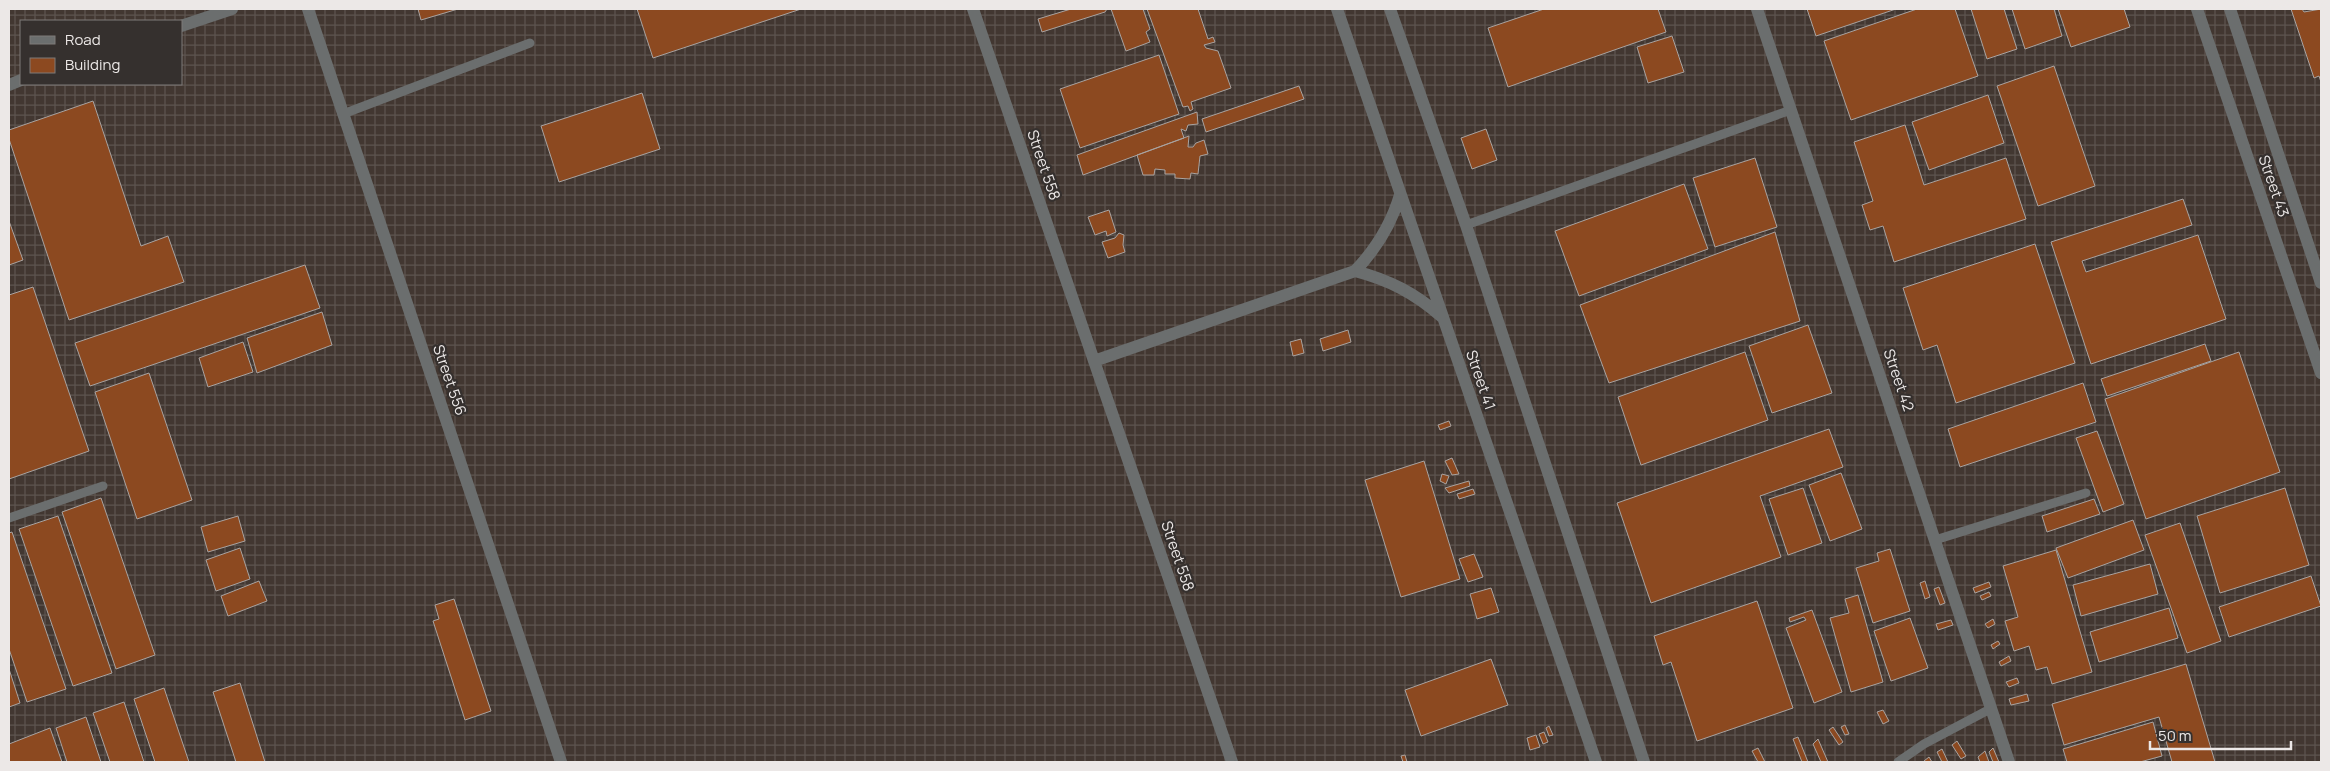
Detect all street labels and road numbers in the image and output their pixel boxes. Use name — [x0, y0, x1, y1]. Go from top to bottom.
street label: Street 558 — [1022, 127, 1066, 203]
street label: Street 43 — [2254, 152, 2294, 220]
street label: Street 556 — [428, 342, 472, 418]
street label: Street 42 — [1879, 346, 1919, 414]
street label: Street 41 — [1461, 347, 1501, 413]
street label: Street 558 — [1156, 518, 1200, 594]

